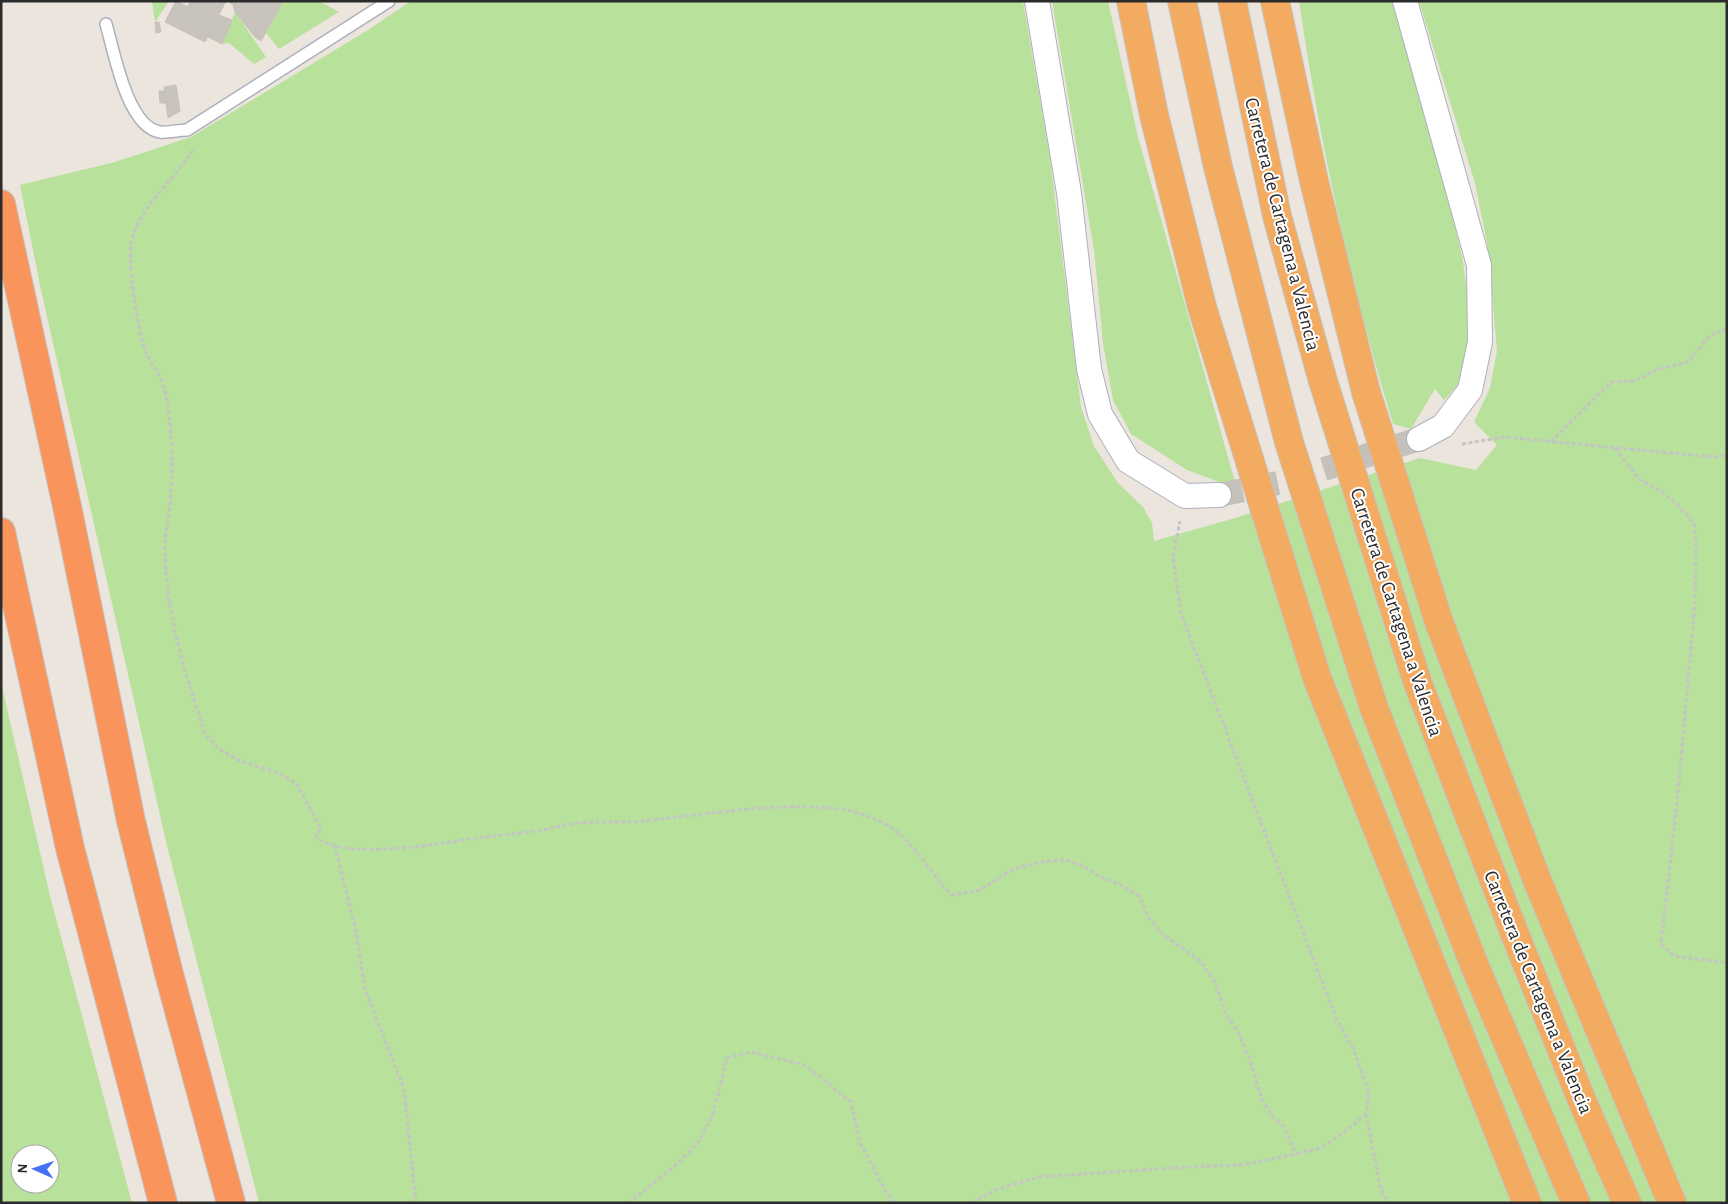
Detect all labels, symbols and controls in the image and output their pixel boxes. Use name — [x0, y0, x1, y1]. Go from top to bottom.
street label: Carretera de Cartagena a Valencia — [1241, 96, 1323, 353]
street label: Carretera de Cartagena a Valencia — [1346, 486, 1446, 739]
street label: Carretera de Cartagena a Valencia — [1480, 868, 1596, 1117]
north arrow — [10, 1144, 60, 1194]
text: N — [16, 1163, 30, 1174]

